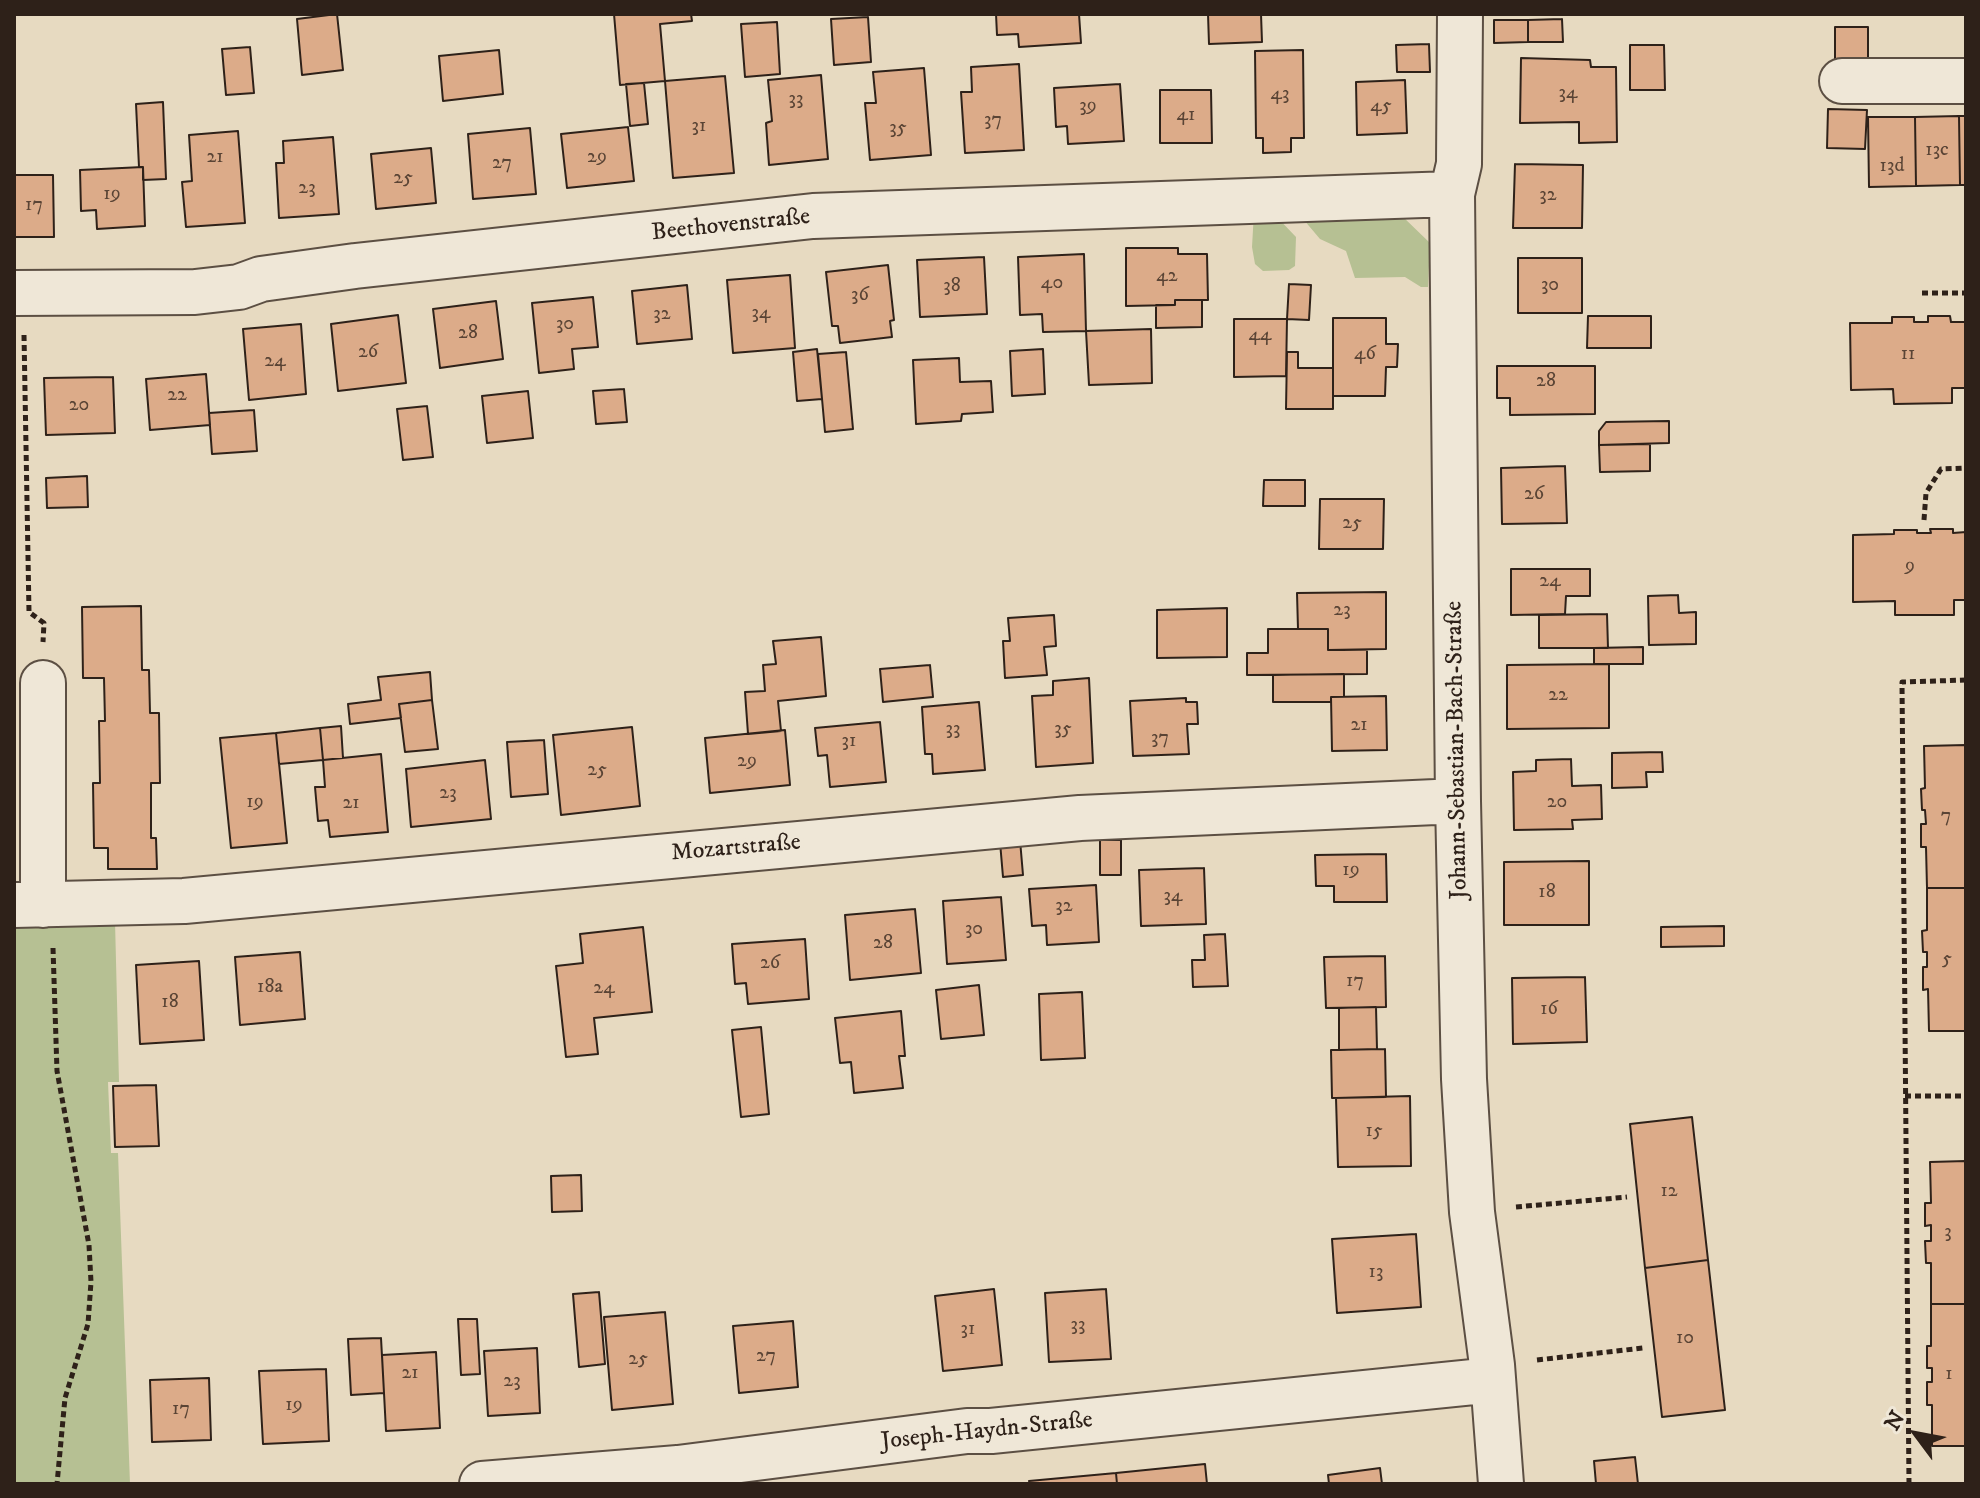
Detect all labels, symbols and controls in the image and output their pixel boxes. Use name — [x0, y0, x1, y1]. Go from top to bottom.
house number: 34 — [1559, 82, 1577, 106]
house number: 43 — [1271, 83, 1289, 107]
house number: 33 — [789, 88, 803, 112]
house number: 39 — [1079, 95, 1097, 119]
house number: 45 — [1370, 95, 1392, 119]
house number: 41 — [1177, 104, 1195, 128]
house number: 37 — [984, 109, 1002, 133]
house number: 31 — [692, 115, 706, 139]
house number: 35 — [889, 117, 907, 141]
house number: 13c — [1925, 139, 1949, 163]
house number: 21 — [206, 146, 224, 170]
house number: 29 — [587, 146, 607, 170]
house number: 27 — [492, 152, 512, 176]
house number: 13d — [1880, 155, 1904, 179]
house number: 25 — [393, 167, 413, 191]
house number: 23 — [298, 177, 316, 201]
house number: 19 — [103, 183, 121, 207]
house number: 32 — [1539, 184, 1557, 208]
house number: 17 — [25, 194, 43, 218]
street label: Beethovenstraße — [650, 203, 812, 249]
house number: 42 — [1156, 265, 1178, 289]
house number: 40 — [1041, 272, 1063, 296]
house number: 30 — [1541, 274, 1559, 298]
house number: 38 — [943, 275, 961, 299]
house number: 36 — [851, 284, 869, 308]
house number: 34 — [752, 302, 770, 326]
house number: 32 — [653, 303, 671, 327]
house number: 30 — [556, 313, 574, 337]
house number: 28 — [458, 322, 478, 346]
house number: 44 — [1248, 324, 1272, 348]
house number: 26 — [358, 341, 378, 365]
house number: 46 — [1354, 343, 1376, 367]
house number: 11 — [1901, 343, 1915, 367]
house number: 24 — [264, 350, 286, 374]
house number: 28 — [1536, 370, 1556, 394]
house number: 22 — [167, 384, 187, 408]
house number: 20 — [69, 394, 89, 418]
house number: 26 — [1524, 483, 1544, 507]
house number: 25 — [1342, 512, 1362, 536]
house number: 9 — [1905, 555, 1915, 579]
house number: 24 — [1539, 570, 1561, 594]
house number: 23 — [1333, 599, 1351, 623]
street label: Johann-Sebastian-Bach-Straße — [1441, 601, 1475, 899]
house number: 22 — [1548, 684, 1568, 708]
house number: 21 — [1350, 714, 1368, 738]
house number: 33 — [946, 718, 960, 742]
house number: 35 — [1054, 718, 1072, 742]
house number: 37 — [1151, 727, 1169, 751]
house number: 31 — [842, 730, 856, 754]
house number: 29 — [737, 750, 757, 774]
house number: 25 — [587, 759, 607, 783]
house number: 23 — [439, 782, 457, 806]
house number: 19 — [246, 791, 264, 815]
house number: 20 — [1547, 791, 1567, 815]
house number: 21 — [342, 792, 360, 816]
house number: 7 — [1941, 805, 1951, 829]
street label: Mozartstraße — [670, 829, 802, 869]
house number: 19 — [1342, 859, 1360, 883]
house number: 18 — [1538, 881, 1556, 905]
house number: 34 — [1164, 885, 1182, 909]
house number: 32 — [1055, 895, 1073, 919]
house number: 30 — [965, 918, 983, 942]
house number: 28 — [873, 932, 893, 956]
house number: 5 — [1942, 948, 1952, 972]
house number: 26 — [760, 952, 780, 976]
house number: 17 — [1346, 970, 1364, 994]
house number: 18a — [257, 976, 283, 1000]
house number: 24 — [593, 977, 615, 1001]
house number: 18 — [161, 991, 179, 1015]
house number: 16 — [1540, 998, 1558, 1022]
house number: 15 — [1365, 1120, 1383, 1144]
house number: 12 — [1660, 1180, 1678, 1204]
house number: 3 — [1944, 1221, 1952, 1245]
house number: 13 — [1369, 1261, 1383, 1285]
house number: 33 — [1071, 1314, 1085, 1338]
house number: 31 — [961, 1318, 975, 1342]
house number: 10 — [1676, 1327, 1694, 1351]
house number: 27 — [756, 1345, 776, 1369]
house number: 25 — [628, 1348, 648, 1372]
house number: 21 — [401, 1362, 419, 1386]
house number: 1 — [1945, 1363, 1953, 1387]
house number: 23 — [503, 1370, 521, 1394]
house number: 19 — [285, 1394, 303, 1418]
north arrow — [1876, 1394, 1956, 1474]
house number: 17 — [172, 1398, 190, 1422]
text: N — [1879, 1406, 1911, 1436]
street label: Joseph-Haydn-Straße — [880, 1407, 1094, 1457]

